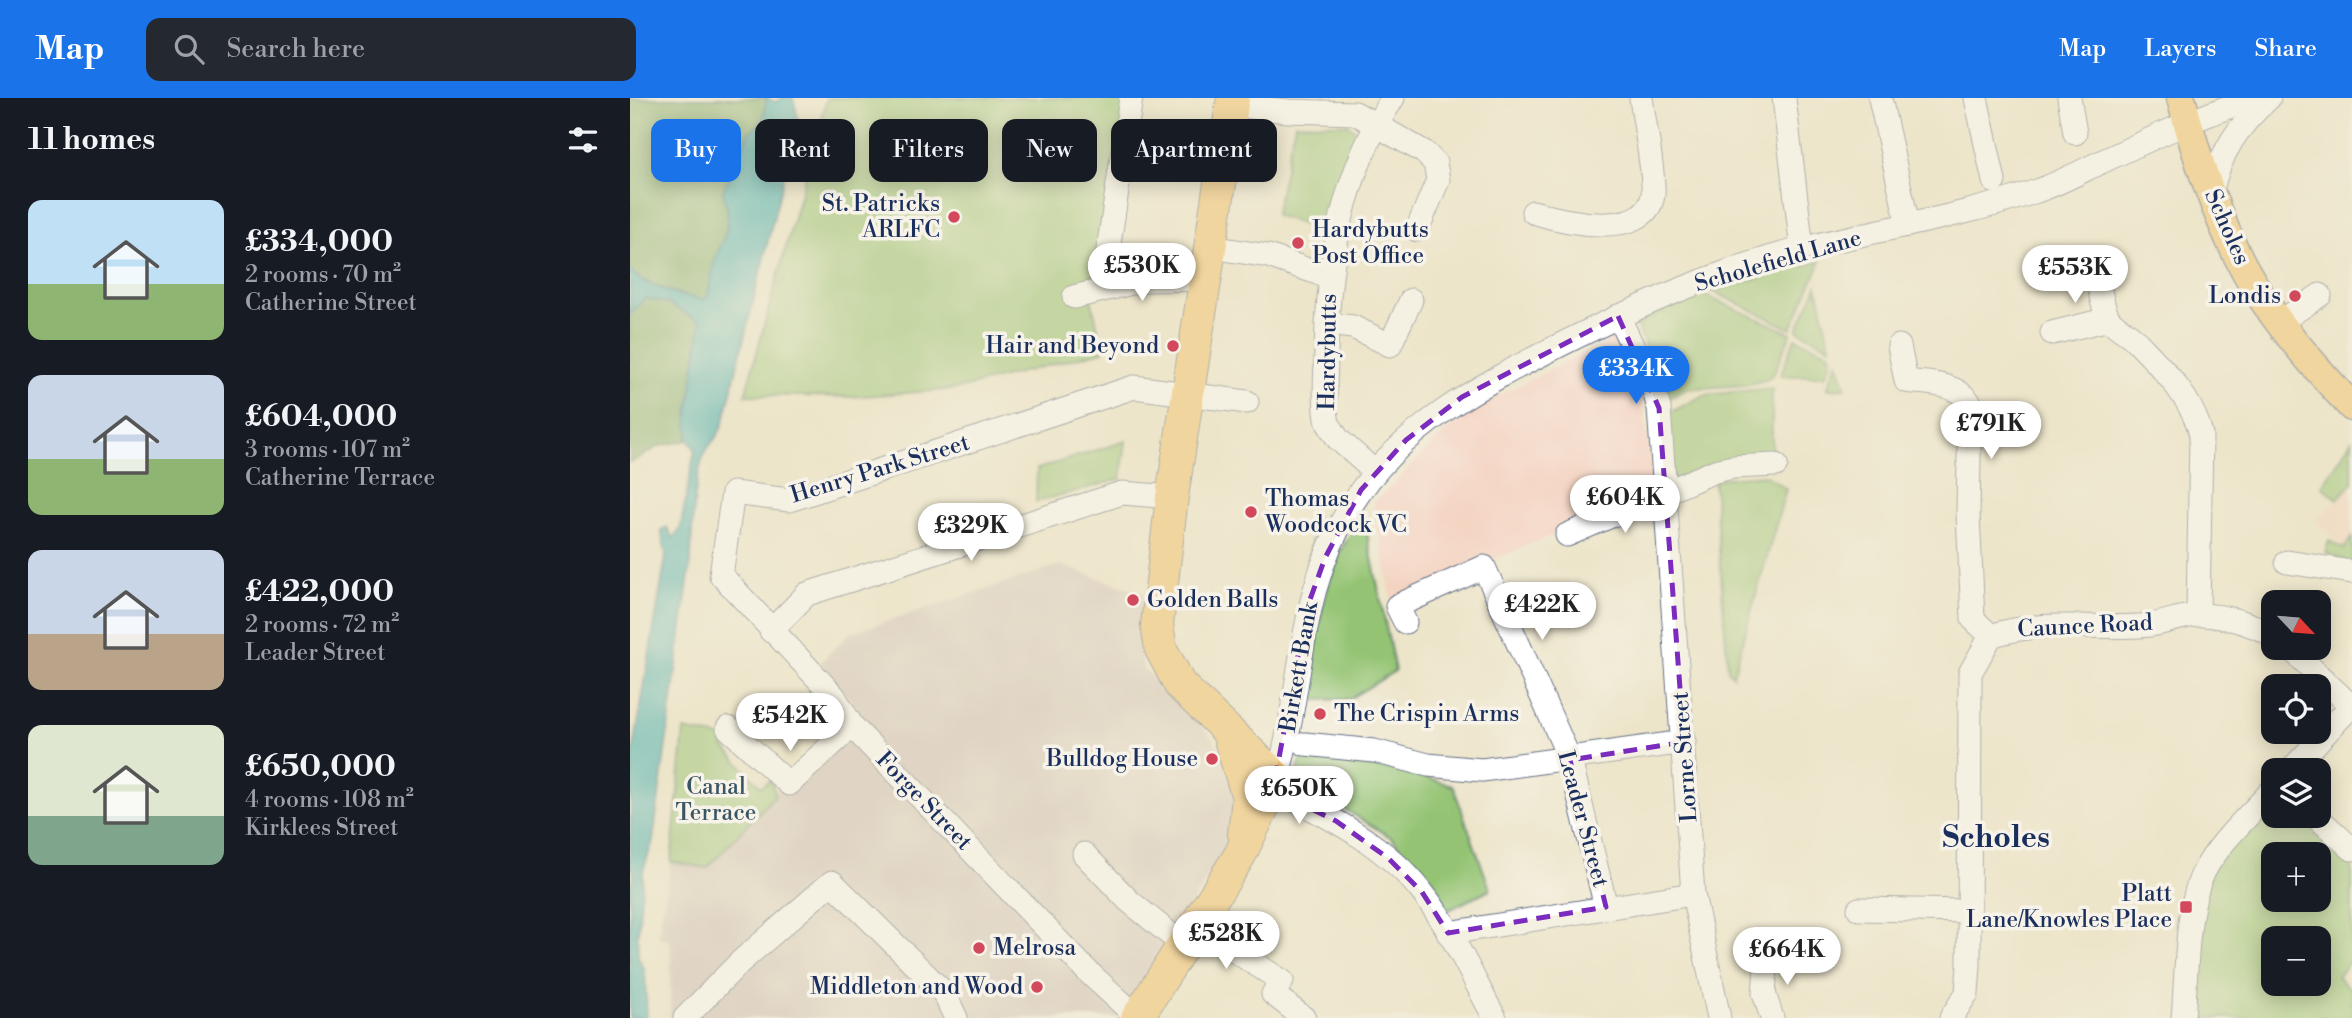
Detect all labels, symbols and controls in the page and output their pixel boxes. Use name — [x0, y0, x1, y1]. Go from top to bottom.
search box — [146, 18, 636, 81]
text: Map — [35, 29, 104, 70]
icon: search — [170, 30, 208, 68]
text: Search here — [226, 33, 365, 65]
text: Map — [2059, 34, 2106, 64]
text: Layers — [2144, 34, 2216, 64]
text: Share — [2254, 34, 2317, 64]
chip: Buy — [651, 119, 741, 182]
chip: Rent — [755, 119, 855, 182]
chip: Filters — [869, 119, 988, 182]
chip: New — [1002, 119, 1097, 182]
chip: Apartment — [1111, 119, 1277, 182]
text: 11 homes — [28, 121, 155, 159]
icon: filters — [564, 121, 602, 159]
street label: Scholes — [2198, 185, 2256, 269]
place label: St. Patricks ARLFC — [822, 190, 940, 244]
marker: St. Patricks ARLFC — [946, 209, 962, 225]
place label: Hardybutts Post Office — [1312, 216, 1429, 270]
text: £334,000 — [245, 223, 393, 261]
street label: Scholefield Lane — [1691, 224, 1865, 298]
icon: home — [84, 228, 168, 312]
marker: Hardybutts Post Office — [1290, 235, 1306, 251]
pin: £530K — [1093, 244, 1191, 303]
pin: £553K — [2026, 246, 2124, 305]
text: £530K — [1104, 252, 1180, 280]
text: £553K — [2038, 254, 2112, 282]
text: 2 rooms · 70 m² — [245, 261, 401, 289]
place label: Londis — [2208, 282, 2281, 310]
marker: Londis — [2287, 288, 2303, 304]
text: Catherine Street — [245, 289, 417, 317]
street label: Hardybutts — [1313, 293, 1343, 411]
place label: Hair and Beyond — [985, 332, 1159, 360]
marker: Hair and Beyond — [1165, 338, 1181, 354]
pin: £334K — [1587, 346, 1685, 406]
text: £334K — [1599, 355, 1673, 383]
text: £604,000 — [245, 398, 397, 436]
pin: £791K — [1942, 402, 2040, 461]
icon: home — [84, 403, 168, 487]
text: £791K — [1956, 410, 2026, 438]
street label: Henry Park Street — [787, 428, 973, 510]
text: 3 rooms · 107 m² — [245, 436, 410, 464]
text: Catherine Terrace — [245, 464, 435, 492]
pin: £604K — [1576, 476, 1674, 535]
text: £604K — [1586, 484, 1664, 512]
place label: Thomas Woodcock VC — [1264, 485, 1407, 539]
pin: £329K — [922, 504, 1020, 563]
marker: Thomas Woodcock VC — [1243, 504, 1259, 520]
text: £329K — [934, 512, 1008, 540]
text: £422,000 — [245, 573, 394, 611]
icon: home — [84, 578, 168, 662]
pin: £422K — [1493, 582, 1591, 642]
place label: Golden Balls — [1147, 586, 1278, 614]
north arrow — [2261, 590, 2331, 660]
map controls — [2261, 590, 2331, 996]
text: £422K — [1504, 591, 1580, 619]
marker: Golden Balls — [1125, 592, 1141, 608]
street label: Birkett Bank — [1274, 599, 1324, 735]
street label: Caunce Road — [2017, 608, 2153, 644]
text: 2 rooms · 72 m² — [245, 611, 399, 639]
text: Leader Street — [245, 639, 385, 667]
button: locate — [2261, 674, 2331, 744]
street label: Lorne Street — [1666, 691, 1704, 823]
pin: £542K — [741, 694, 839, 753]
place label: The Crispin Arms — [1334, 700, 1519, 728]
text: £542K — [752, 702, 828, 730]
marker: The Crispin Arms — [1312, 706, 1328, 722]
place label: Bulldog House — [1045, 745, 1198, 773]
street label: Forge Street — [870, 746, 978, 856]
text: £650,000 — [245, 748, 396, 786]
street label: Leader Street — [1551, 748, 1615, 890]
marker: Bulldog House — [1204, 751, 1220, 767]
icon: home — [84, 753, 168, 837]
button: layers — [2261, 758, 2331, 828]
pin: £650K — [1250, 766, 1348, 826]
park label: Canal Terrace — [676, 773, 756, 827]
text: £650K — [1261, 775, 1337, 803]
text: 4 rooms · 108 m² — [245, 786, 414, 814]
text: Kirklees Street — [245, 814, 398, 842]
district label: Scholes — [1942, 819, 2050, 857]
button: + — [2261, 842, 2331, 912]
place label: Platt Lane/Knowles Place — [1966, 880, 2172, 934]
marker: Platt Lane/Knowles Place — [2178, 899, 2194, 915]
pin: £528K — [1177, 912, 1275, 971]
text: £528K — [1189, 920, 1263, 948]
button: − — [2261, 926, 2331, 996]
pin: £664K — [1738, 928, 1836, 987]
place label: Melrosa — [993, 934, 1076, 962]
text: £664K — [1749, 936, 1825, 964]
marker: Melrosa — [971, 940, 987, 956]
place label: Middleton and Wood — [810, 973, 1023, 1001]
marker: Middleton and Wood — [1029, 979, 1045, 995]

